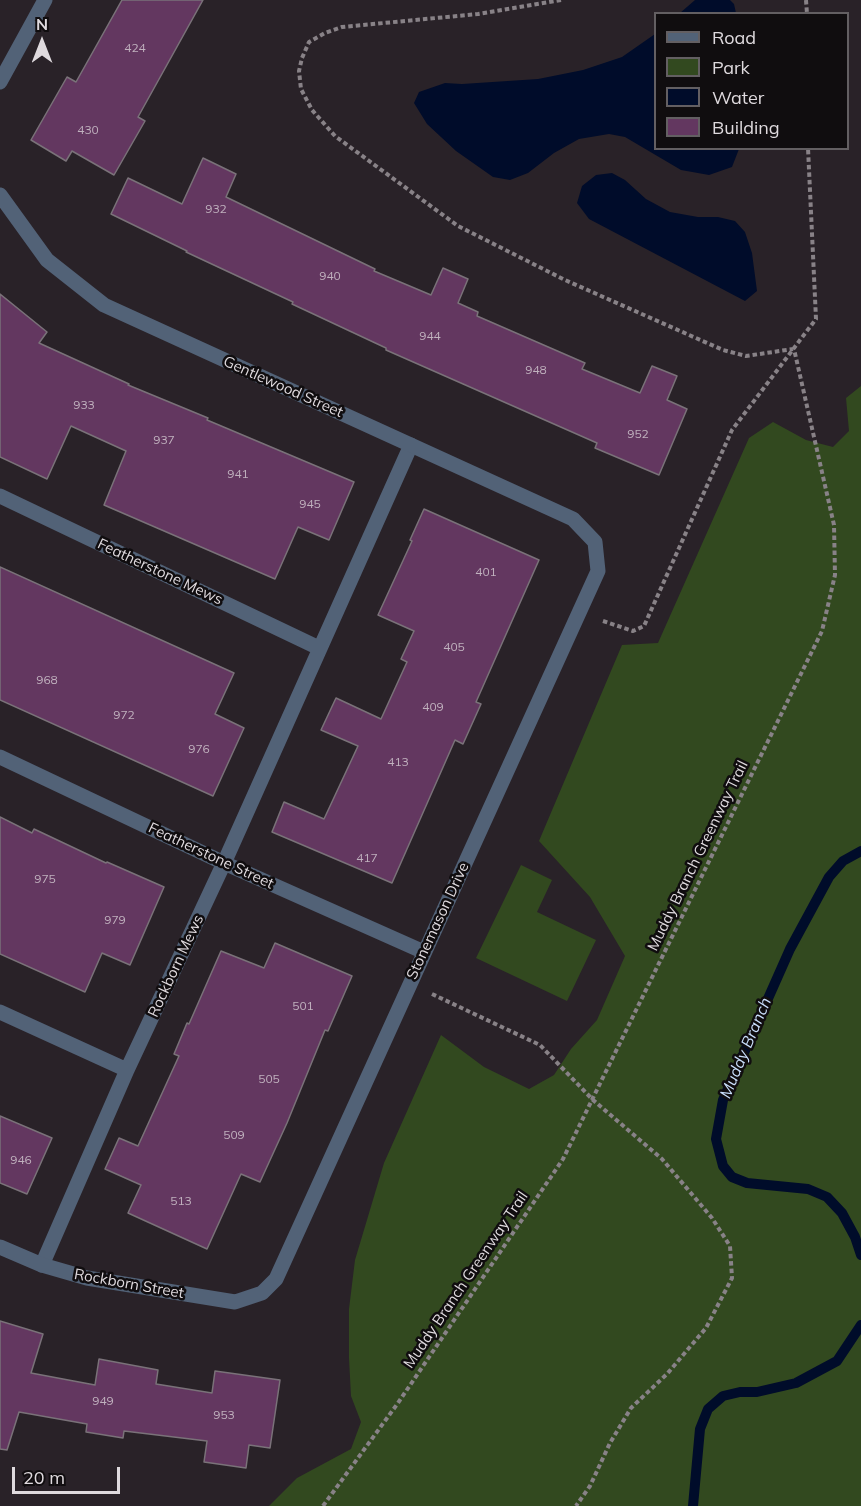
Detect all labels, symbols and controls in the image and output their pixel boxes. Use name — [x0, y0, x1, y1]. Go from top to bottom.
north arrow — [12, 12, 72, 72]
legend — [654, 12, 849, 150]
text: N — [36, 14, 48, 34]
text: Road — [712, 26, 756, 49]
house number: 424 — [124, 41, 146, 55]
text: Park — [712, 56, 750, 79]
text: Water — [712, 86, 764, 109]
text: Building — [712, 116, 780, 139]
house number: 430 — [77, 123, 99, 137]
house number: 932 — [205, 202, 227, 216]
house number: 940 — [319, 269, 341, 283]
house number: 944 — [419, 329, 441, 343]
street label: Gentlewood Street — [220, 352, 346, 422]
house number: 948 — [525, 363, 547, 377]
house number: 933 — [73, 398, 95, 412]
house number: 952 — [627, 427, 649, 441]
house number: 937 — [153, 433, 175, 447]
house number: 941 — [227, 467, 249, 481]
house number: 945 — [299, 497, 321, 511]
street label: Featherstone Mews — [95, 535, 225, 609]
house number: 401 — [475, 565, 497, 579]
house number: 405 — [443, 640, 465, 654]
house number: 968 — [36, 673, 58, 687]
house number: 409 — [422, 700, 444, 714]
house number: 972 — [113, 708, 135, 722]
house number: 976 — [188, 742, 210, 756]
house number: 413 — [387, 755, 409, 769]
street label: Muddy Branch Greenway Trail — [644, 758, 752, 954]
street label: Featherstone Street — [145, 819, 277, 893]
house number: 417 — [356, 851, 378, 865]
street label: Stonemason Drive — [403, 860, 473, 982]
house number: 975 — [34, 872, 56, 886]
street label: Rockborn Mews — [144, 912, 208, 1020]
house number: 979 — [104, 913, 126, 927]
water label: Muddy Branch — [716, 995, 776, 1101]
house number: 501 — [292, 999, 314, 1013]
house number: 505 — [258, 1072, 280, 1086]
house number: 509 — [223, 1128, 245, 1142]
house number: 946 — [10, 1153, 32, 1167]
street label: Muddy Branch Greenway Trail — [400, 1188, 532, 1372]
house number: 513 — [170, 1194, 192, 1208]
street label: Rockborn Street — [73, 1265, 185, 1303]
house number: 949 — [92, 1394, 114, 1408]
house number: 953 — [213, 1408, 235, 1422]
scale bar — [15, 1455, 123, 1493]
text: 20 m — [23, 1466, 65, 1489]

